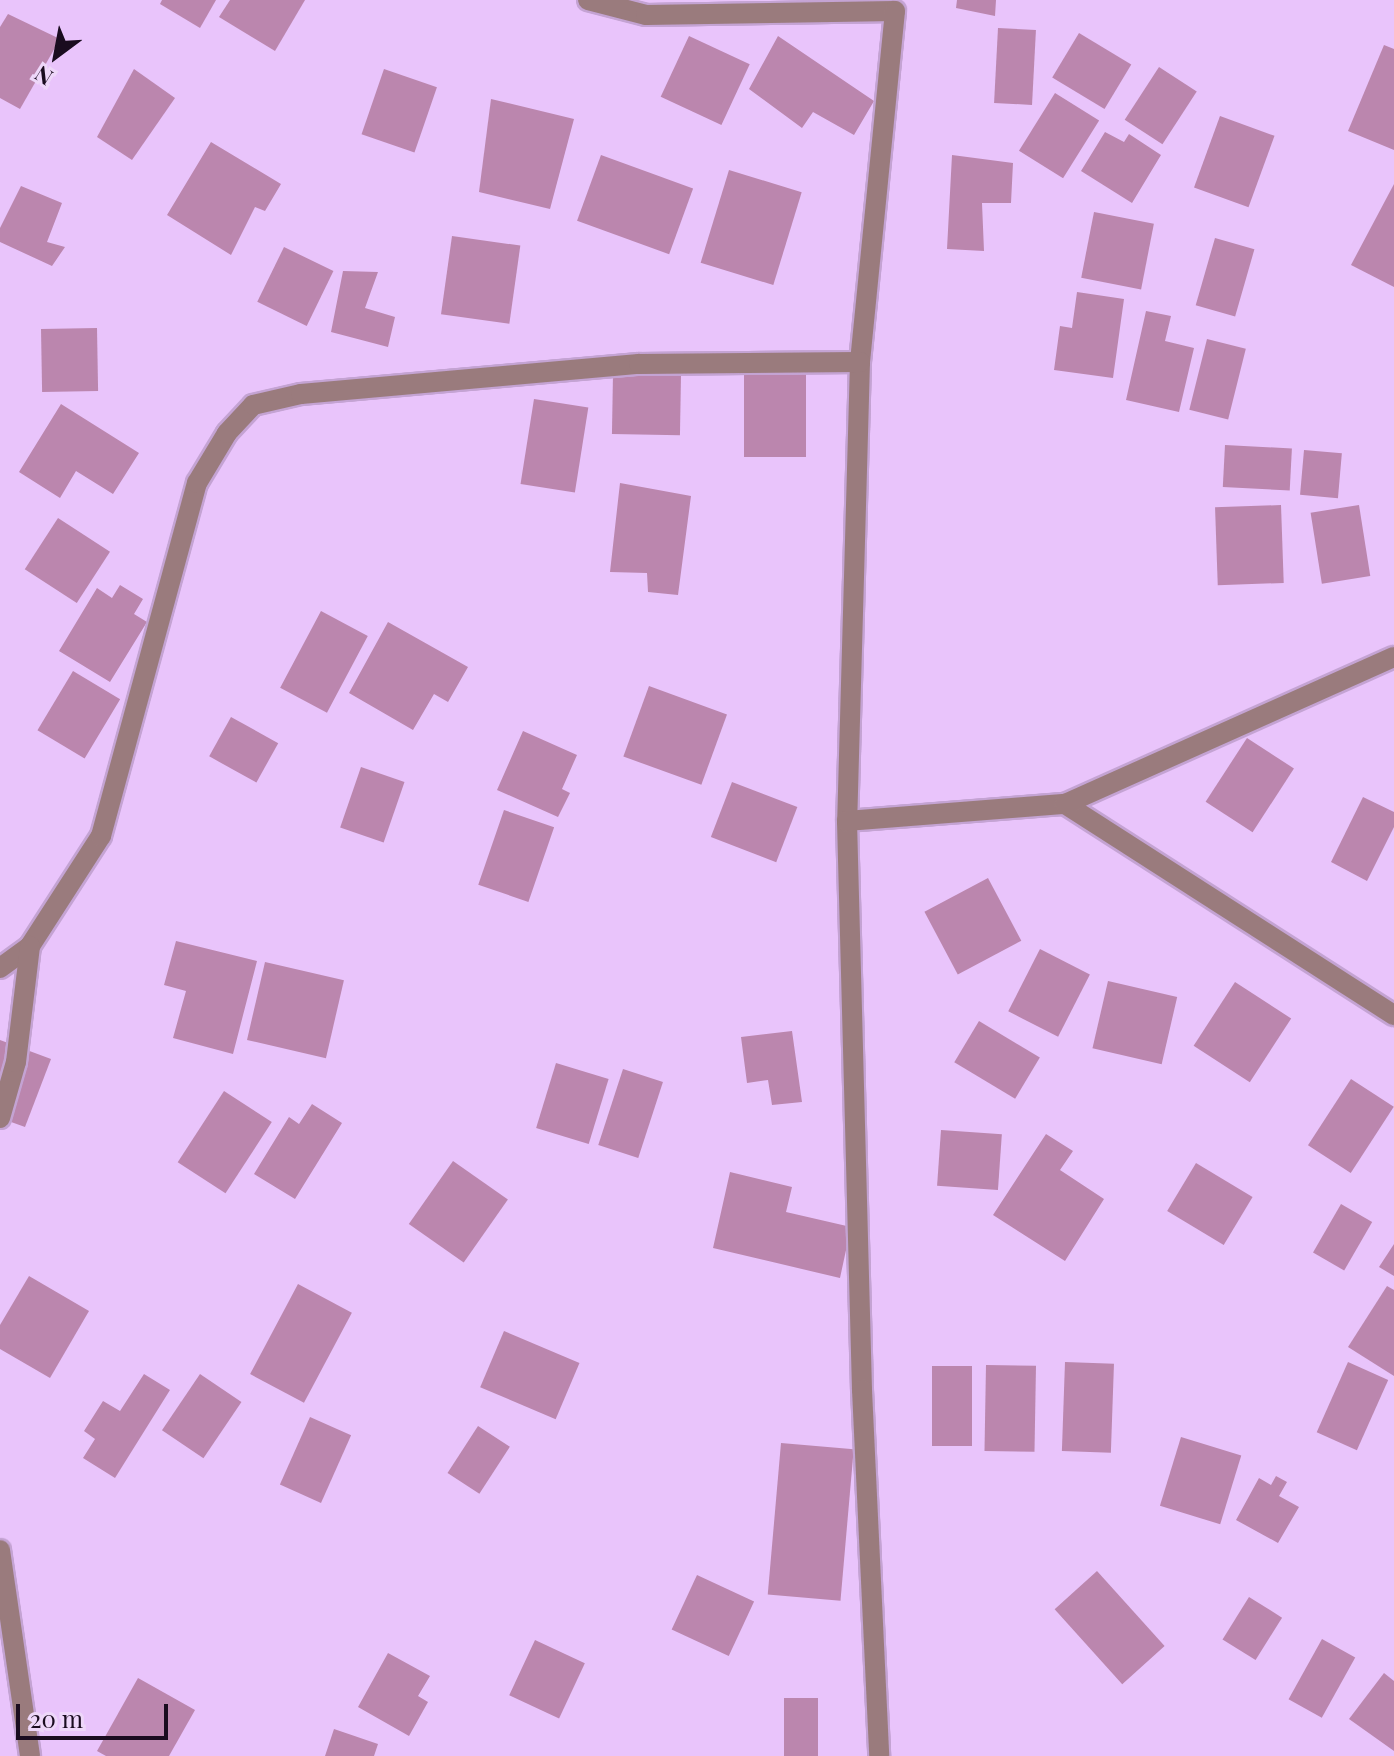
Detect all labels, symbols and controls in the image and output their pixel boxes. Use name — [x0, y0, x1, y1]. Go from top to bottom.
north arrow — [16, 16, 96, 96]
text: N — [29, 59, 58, 93]
scale bar — [20, 1688, 172, 1738]
text: 20 m — [30, 1702, 83, 1734]

